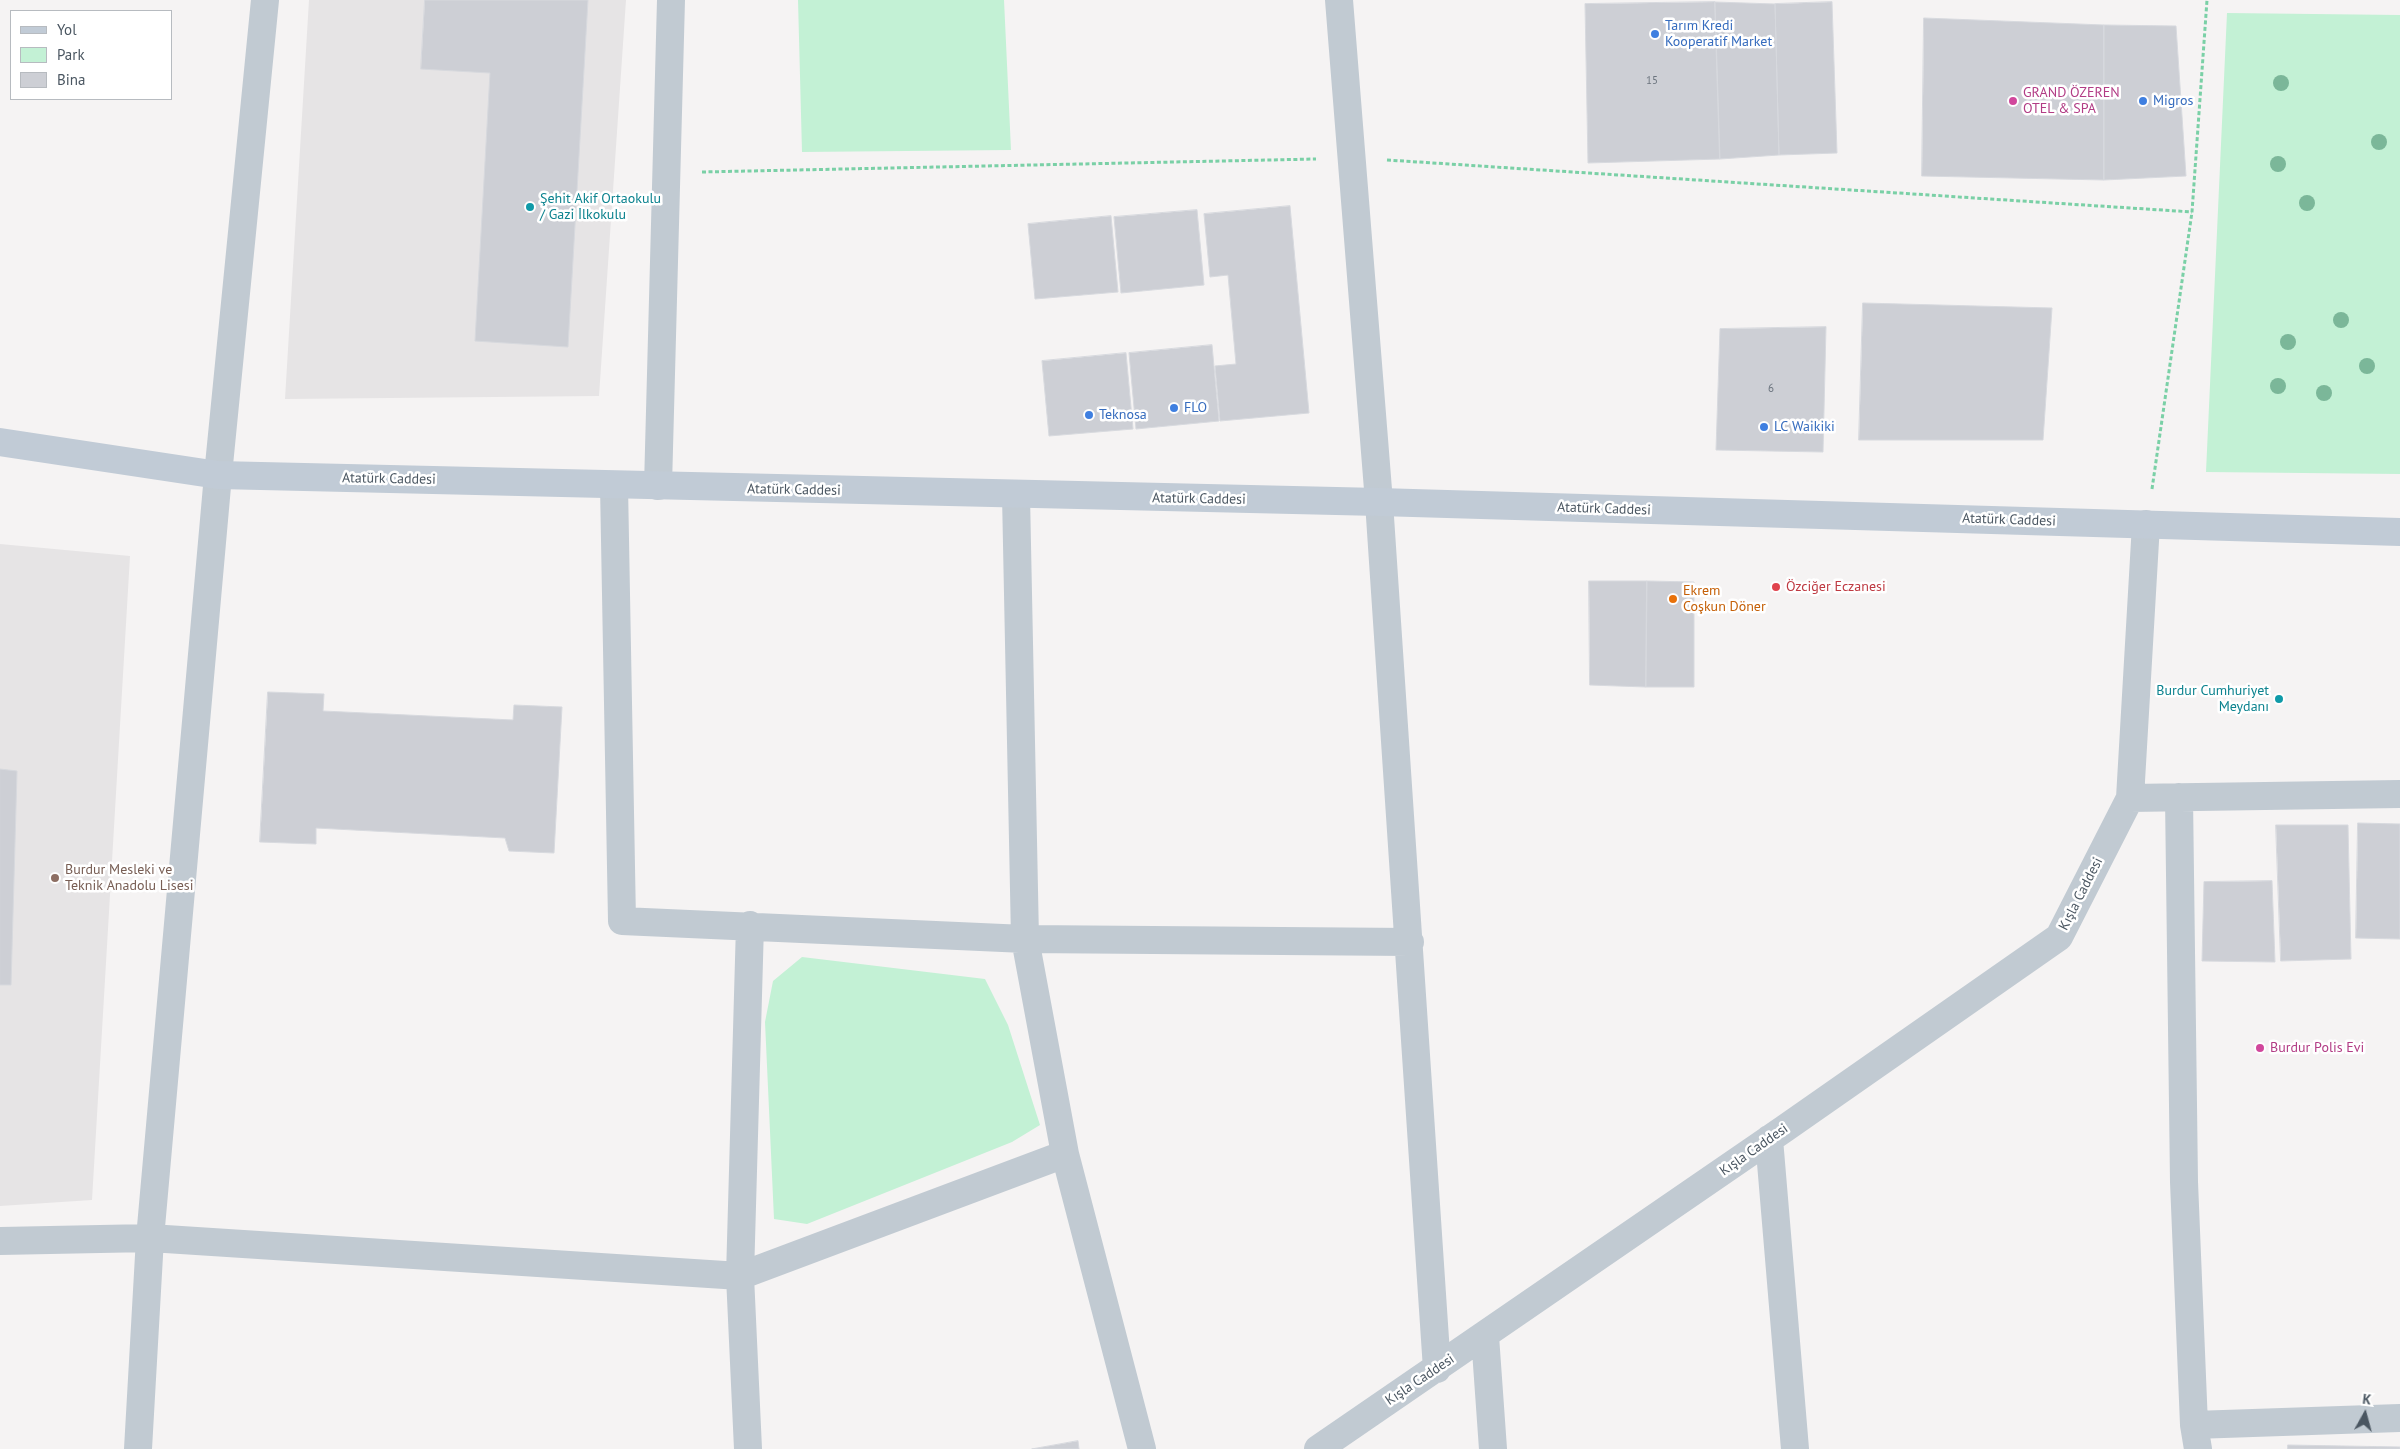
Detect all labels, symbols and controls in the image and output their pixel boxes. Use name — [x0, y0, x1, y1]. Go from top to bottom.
legend — [10, 10, 172, 100]
place label: Tarım Kredi Kooperatif Market — [1665, 18, 1772, 50]
text: Yol — [57, 20, 77, 39]
marker: Tarım Kredi Kooperatif Market — [1649, 28, 1661, 40]
text: Park — [57, 45, 85, 64]
text: Bina — [57, 70, 85, 89]
house number: 15 — [1646, 74, 1658, 88]
place label: GRAND ÖZEREN OTEL & SPA — [2023, 85, 2120, 118]
place label: Migros — [2153, 93, 2194, 109]
marker: GRAND ÖZEREN OTEL & SPA — [2007, 95, 2019, 107]
marker: Migros — [2137, 95, 2149, 107]
place label: Şehit Akif Ortaokulu / Gazi İlkokulu — [540, 191, 661, 223]
marker: Şehit Akif Ortaokulu / Gazi İlkokulu — [524, 201, 536, 213]
house number: 6 — [1768, 382, 1774, 396]
place label: FLO — [1184, 400, 1207, 416]
marker: FLO — [1168, 402, 1180, 414]
place label: Teknosa — [1099, 407, 1147, 423]
marker: Teknosa — [1083, 409, 1095, 421]
place label: LC Waikiki — [1774, 419, 1835, 435]
marker: LC Waikiki — [1758, 421, 1770, 433]
street label: Atatürk Caddesi — [342, 470, 436, 488]
street label: Atatürk Caddesi — [747, 481, 841, 499]
street label: Atatürk Caddesi — [1152, 490, 1246, 508]
street label: Atatürk Caddesi — [1557, 499, 1651, 519]
street label: Atatürk Caddesi — [1962, 510, 2056, 530]
place label: Özciğer Eczanesi — [1786, 579, 1886, 595]
marker: Özciğer Eczanesi — [1770, 581, 1782, 593]
place label: Ekrem Coşkun Döner — [1683, 583, 1766, 616]
marker: Ekrem Coşkun Döner — [1667, 593, 1679, 605]
place label: Burdur Cumhuriyet Meydanı — [2156, 683, 2269, 716]
marker: Burdur Cumhuriyet Meydanı — [2273, 693, 2285, 705]
street label: Kışla Caddesi — [2055, 855, 2107, 933]
place label: Burdur Mesleki ve Teknik Anadolu Lisesi — [65, 862, 193, 894]
marker: Burdur Mesleki ve Teknik Anadolu Lisesi — [49, 872, 61, 884]
place label: Burdur Polis Evi — [2270, 1040, 2364, 1056]
marker: Burdur Polis Evi — [2254, 1042, 2266, 1054]
street label: Kışla Caddesi — [1717, 1120, 1791, 1180]
street label: Kışla Caddesi — [1382, 1351, 1458, 1409]
north arrow — [2340, 1389, 2390, 1439]
text: K — [2361, 1390, 2372, 1409]

